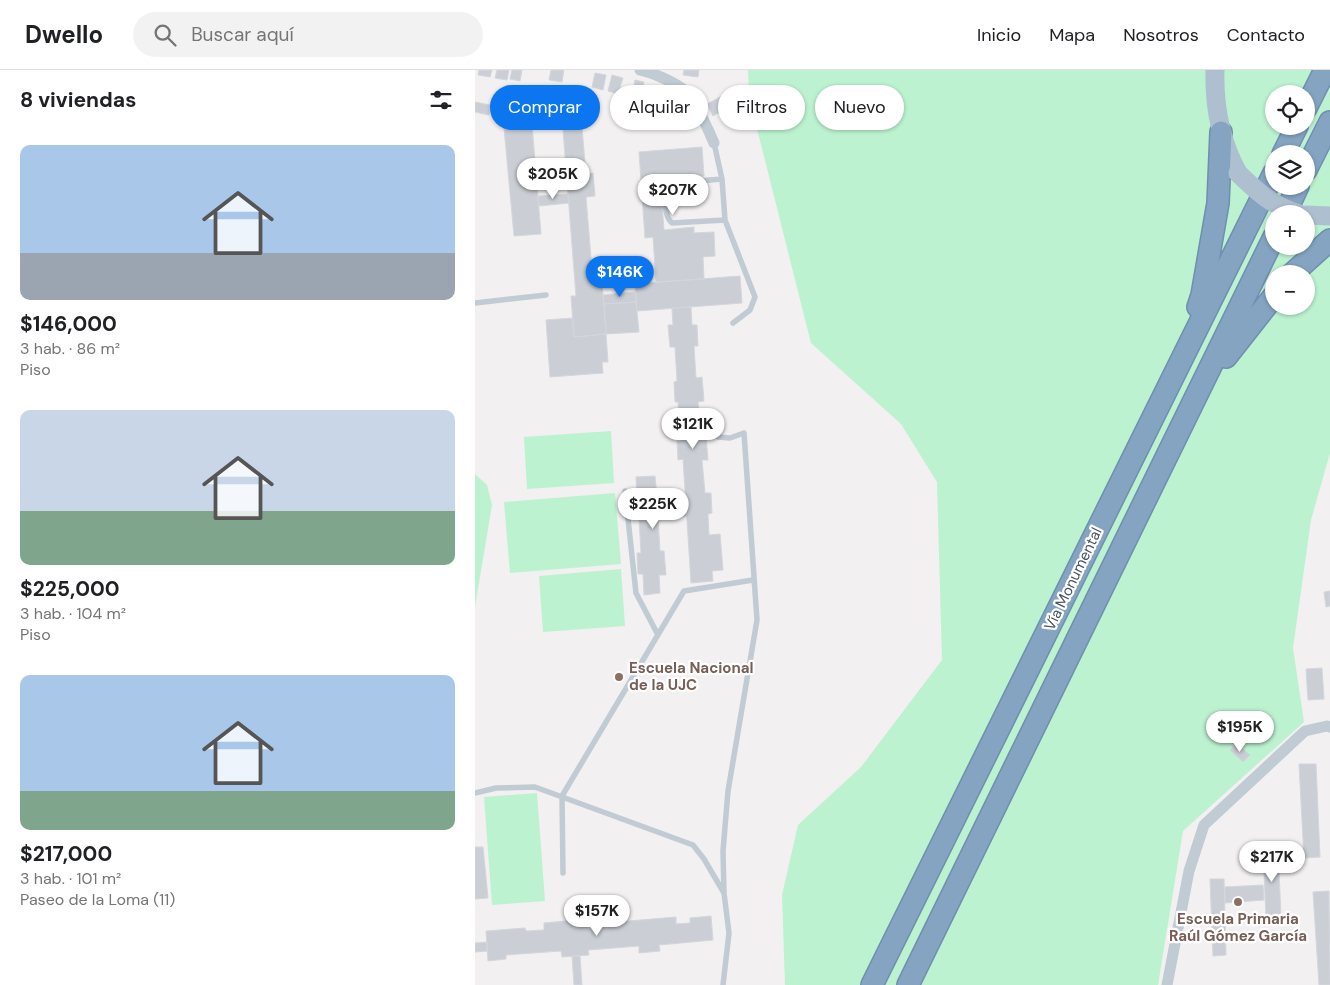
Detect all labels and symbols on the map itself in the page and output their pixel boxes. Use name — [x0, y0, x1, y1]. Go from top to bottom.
pin: $205K — [518, 158, 588, 200]
pin: $207K — [638, 174, 708, 216]
pin: $146K — [585, 256, 655, 298]
pin: $121K — [658, 408, 728, 450]
pin: $225K — [618, 488, 688, 530]
street label: Vía Monumental — [1039, 524, 1107, 634]
place label: Escuela Nacional de la UJC — [629, 658, 754, 695]
marker: Escuela Nacional de la UJC — [613, 671, 625, 683]
pin: $195K — [1205, 710, 1275, 753]
pin: $217K — [1237, 840, 1307, 883]
pin: $157K — [562, 894, 632, 937]
marker: Escuela Primaria Raúl Gómez García — [1232, 896, 1244, 908]
place label: Escuela Primaria Raúl Gómez García — [1169, 909, 1307, 946]

